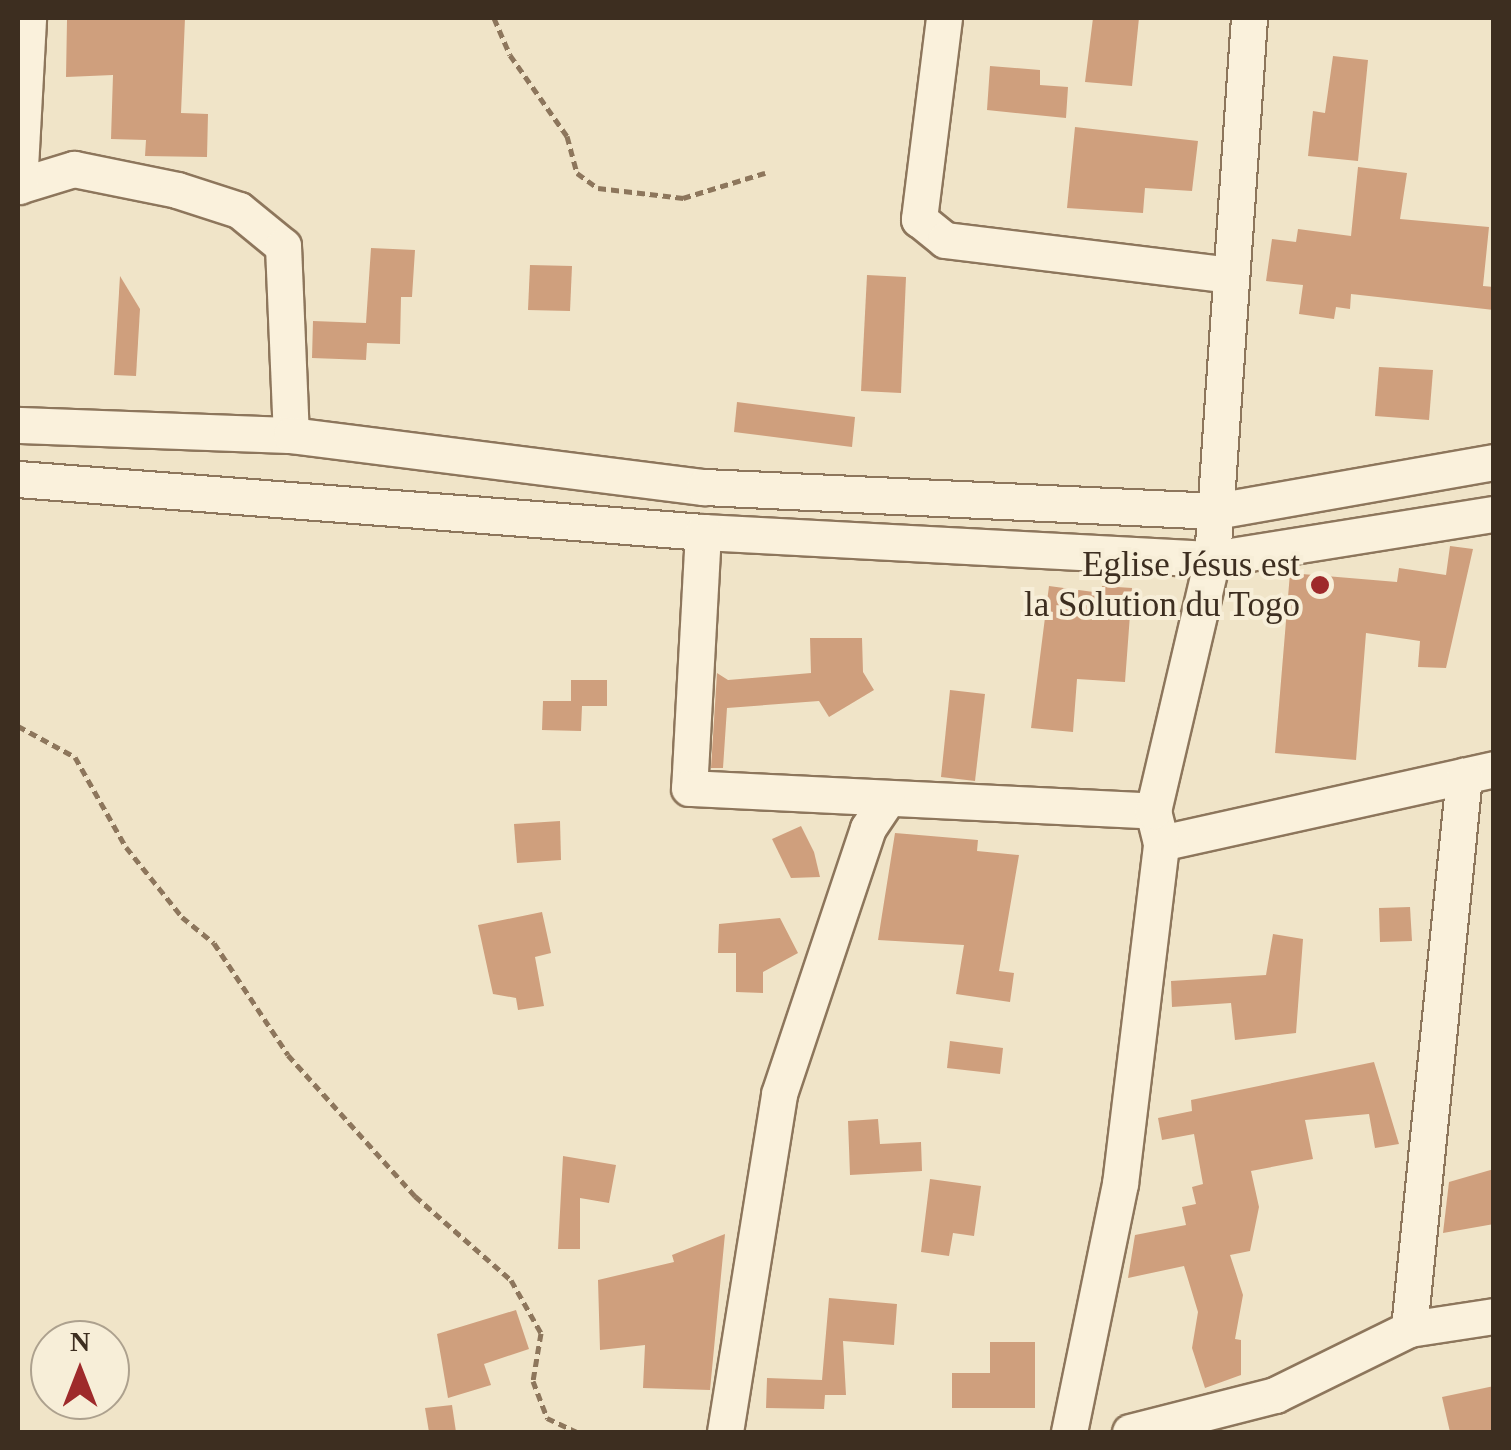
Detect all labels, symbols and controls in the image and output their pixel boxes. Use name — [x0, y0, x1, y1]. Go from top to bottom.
place label: Eglise Jésus est la Solution du Togo — [1023, 544, 1300, 626]
marker: Eglise Jésus est la Solution du Togo — [1309, 574, 1331, 596]
north arrow — [30, 1320, 130, 1420]
text: N — [70, 1326, 90, 1357]

